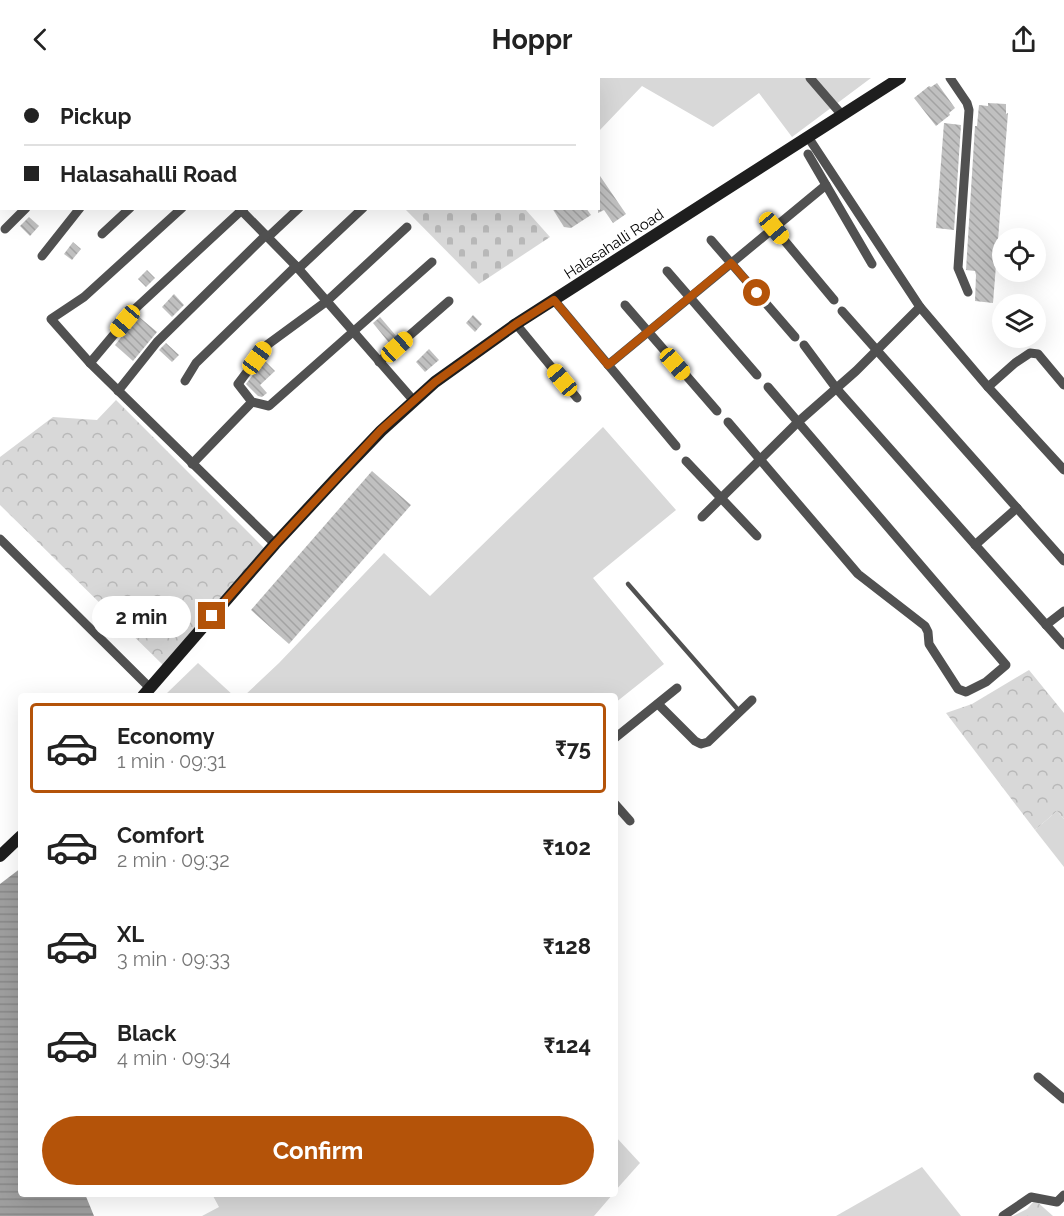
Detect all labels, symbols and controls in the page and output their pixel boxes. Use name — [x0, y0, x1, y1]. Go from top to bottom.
icon: back — [24, 23, 57, 56]
icon: share — [1007, 23, 1040, 56]
text: Hoppr — [492, 24, 572, 55]
text: Pickup — [60, 103, 132, 129]
text: Halasahalli Road — [60, 161, 237, 187]
street label: Halasahalli Road — [561, 205, 667, 283]
car — [756, 208, 792, 248]
map controls — [992, 228, 1046, 348]
button: locate — [992, 228, 1046, 282]
route start — [743, 279, 770, 306]
button: layers — [992, 294, 1046, 348]
car — [107, 301, 143, 341]
car — [378, 328, 416, 366]
car — [239, 338, 275, 378]
car — [656, 345, 694, 383]
car — [544, 360, 580, 400]
callout: 2 min — [92, 595, 191, 637]
route end — [198, 602, 225, 629]
text: 2 min — [116, 605, 167, 629]
icon: car — [45, 721, 99, 775]
text: Economy — [117, 723, 215, 749]
text: ₹75 — [555, 735, 591, 761]
text: 1 min · 09:31 — [117, 749, 226, 773]
icon: car — [45, 820, 99, 874]
text: Comfort — [117, 822, 204, 848]
text: ₹102 — [542, 834, 591, 860]
text: 2 min · 09:32 — [117, 848, 230, 872]
icon: car — [45, 919, 99, 973]
text: XL — [117, 921, 144, 947]
text: ₹128 — [543, 933, 591, 959]
text: 3 min · 09:33 — [117, 947, 230, 971]
icon: car — [45, 1018, 99, 1072]
text: Black — [117, 1020, 176, 1046]
text: ₹124 — [543, 1032, 591, 1058]
text: 4 min · 09:34 — [117, 1046, 231, 1070]
button: Confirm — [42, 1116, 594, 1185]

